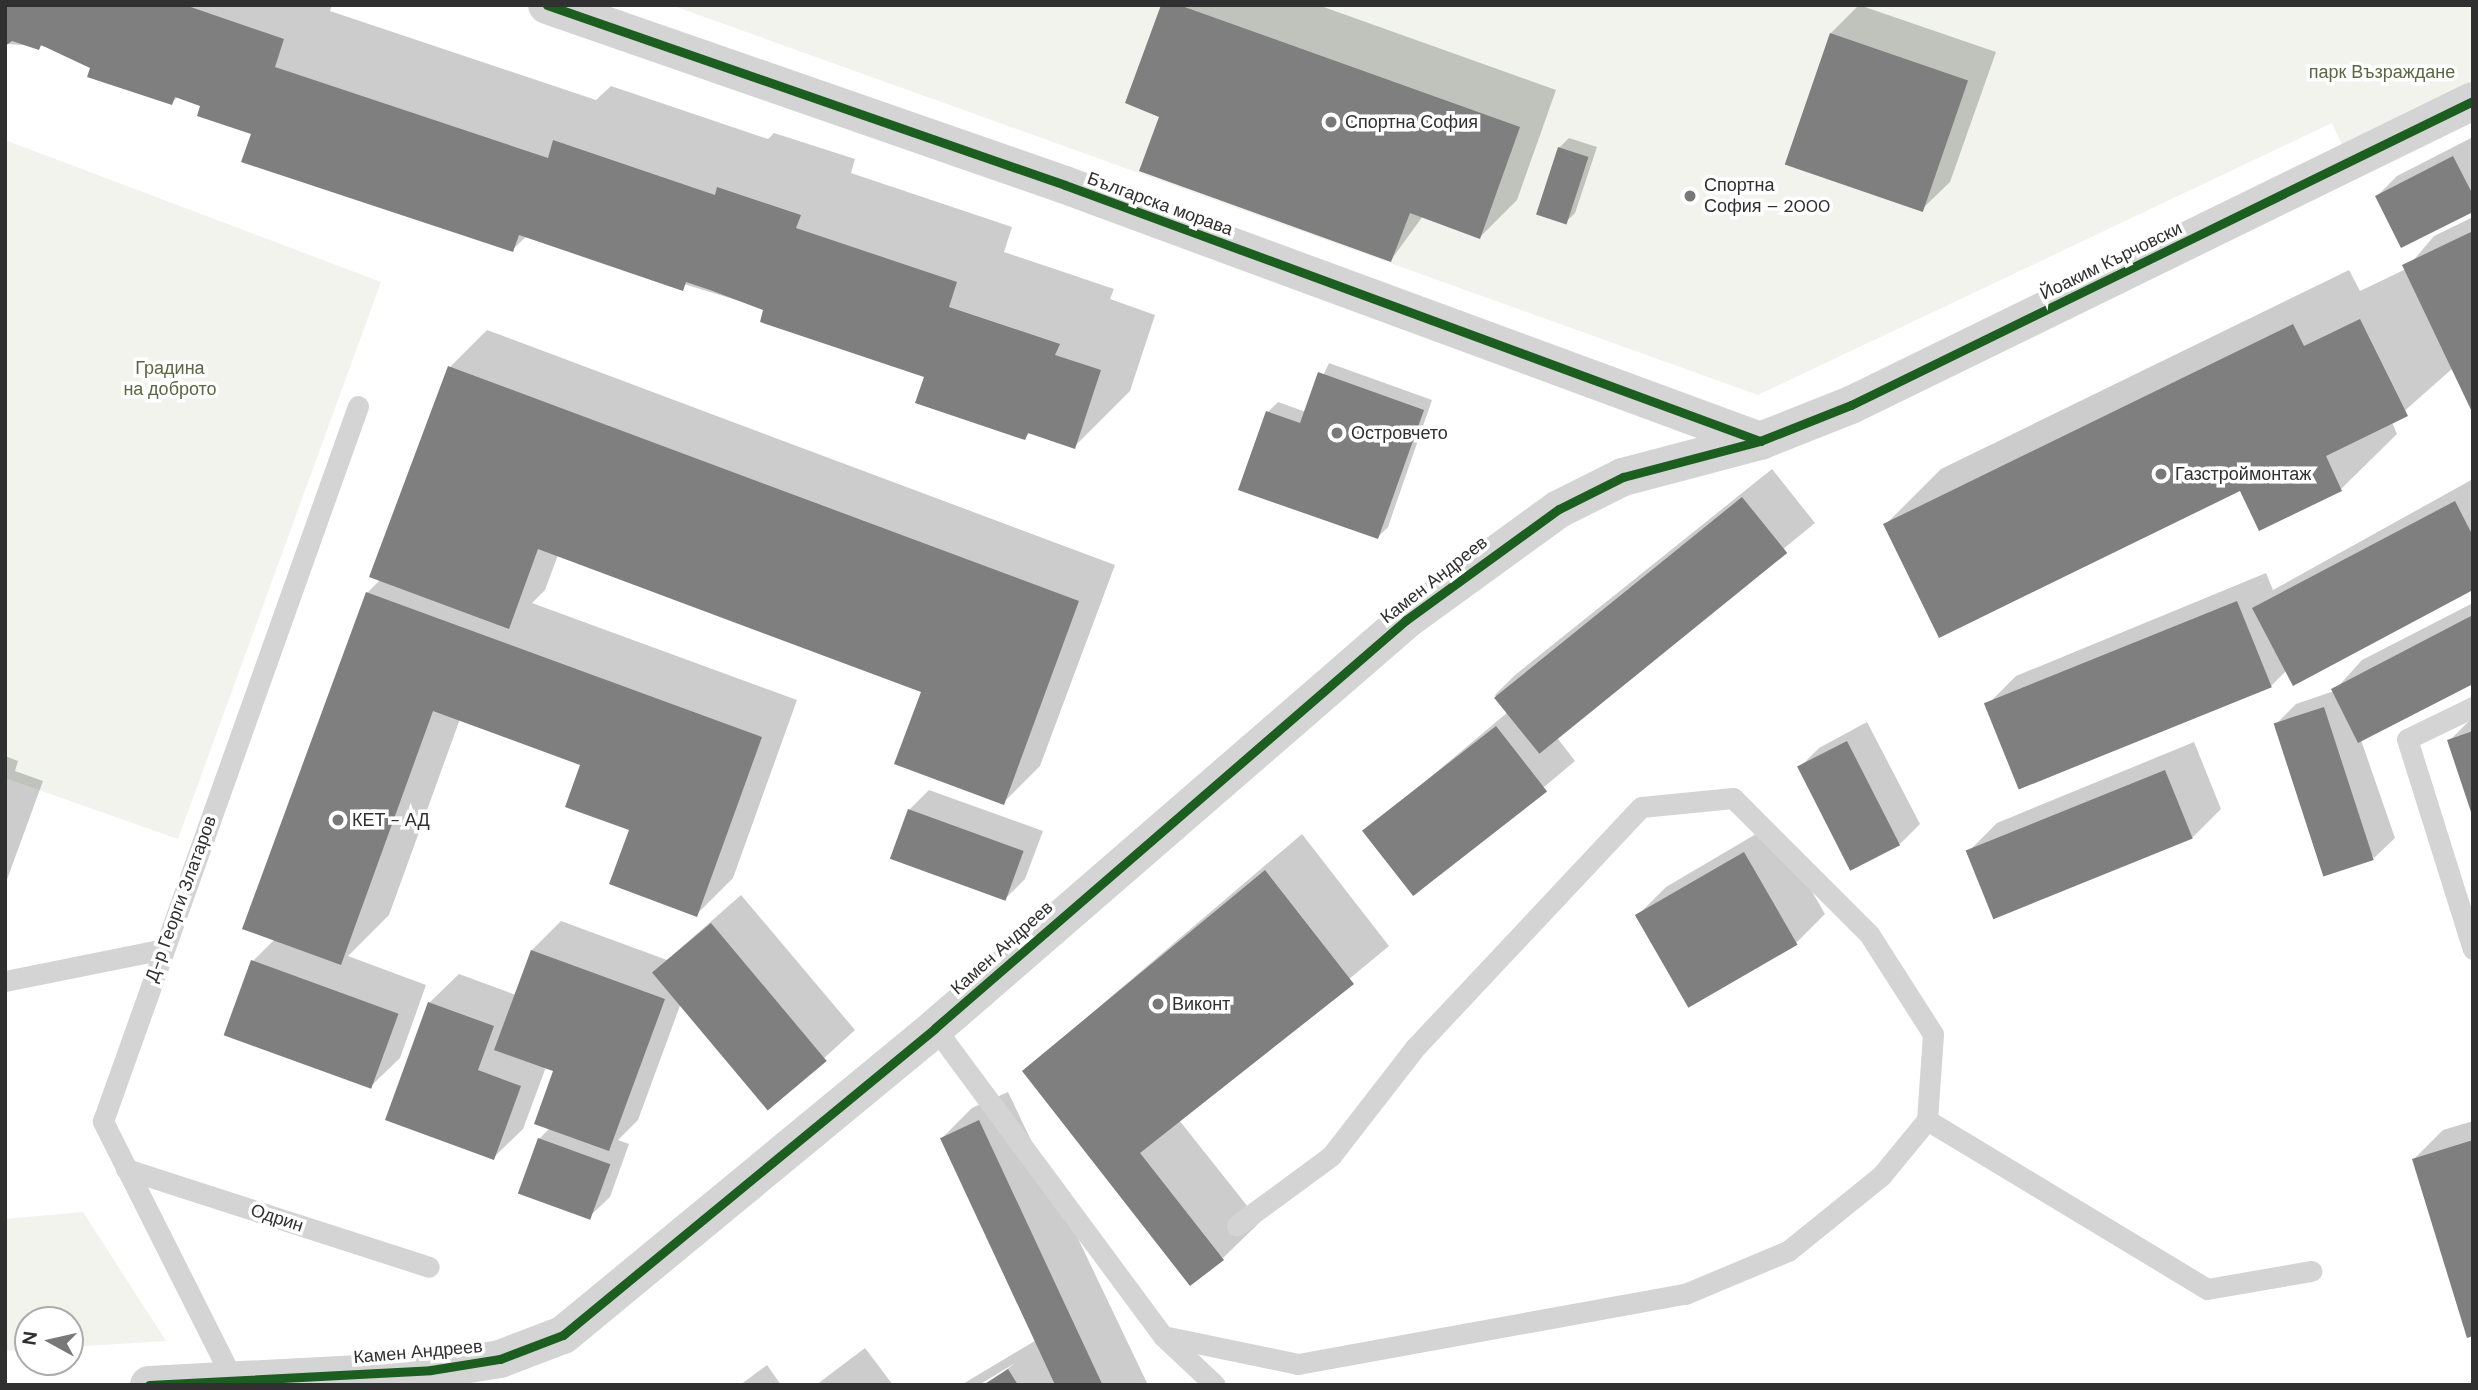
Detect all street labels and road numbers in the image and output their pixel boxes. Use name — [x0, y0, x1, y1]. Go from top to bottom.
street label: Българска морава — [1084, 168, 1236, 240]
street label: Йоаким Кърчовски — [2037, 217, 2185, 305]
street label: Камен Андреев — [1376, 532, 1492, 628]
street label: Д-р Георги Златаров — [141, 813, 221, 985]
street label: Камен Андреев — [947, 897, 1057, 999]
street label: Одрин — [248, 1199, 306, 1237]
street label: Камен Андреев — [352, 1336, 484, 1368]

